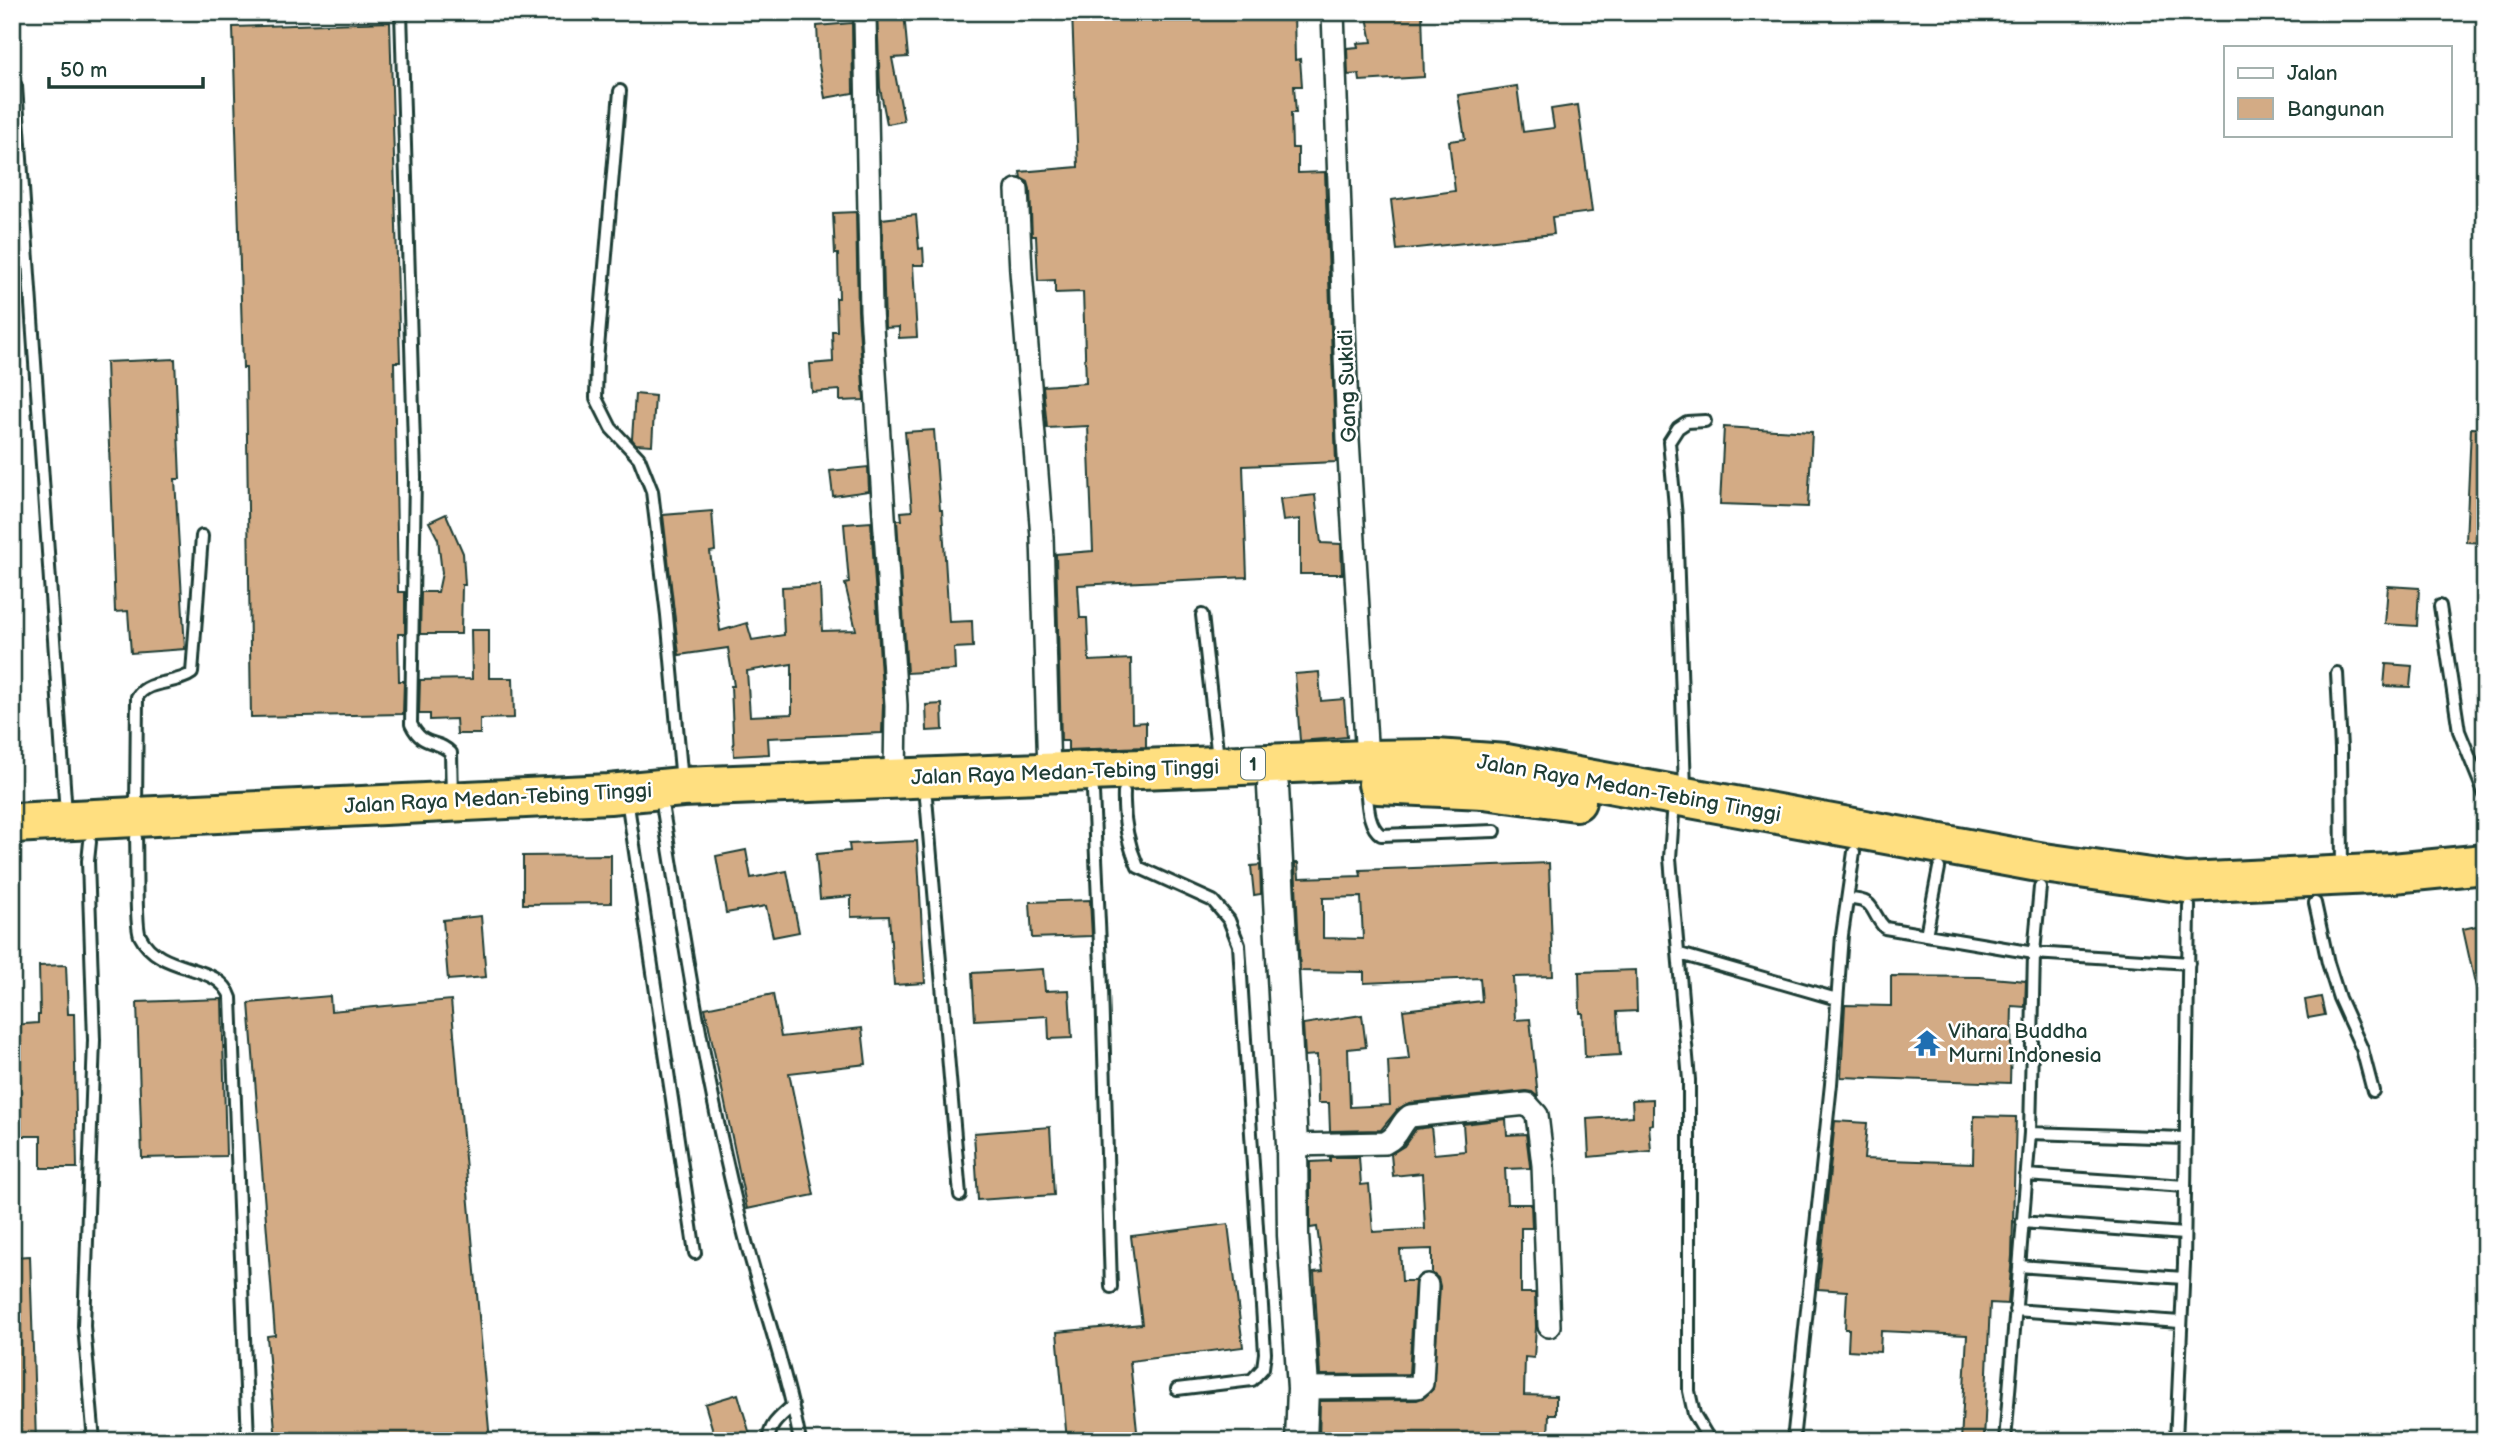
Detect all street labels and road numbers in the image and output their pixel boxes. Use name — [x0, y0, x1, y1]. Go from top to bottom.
street label: Gang Sukidi — [1333, 329, 1362, 443]
road number: 1 — [1241, 748, 1265, 779]
street label: Jalan Raya Medan-Tebing Tinggi — [1475, 749, 1783, 828]
street label: Jalan Raya Medan-Tebing Tinggi — [910, 755, 1220, 790]
street label: Jalan Raya Medan-Tebing Tinggi — [343, 778, 653, 819]

